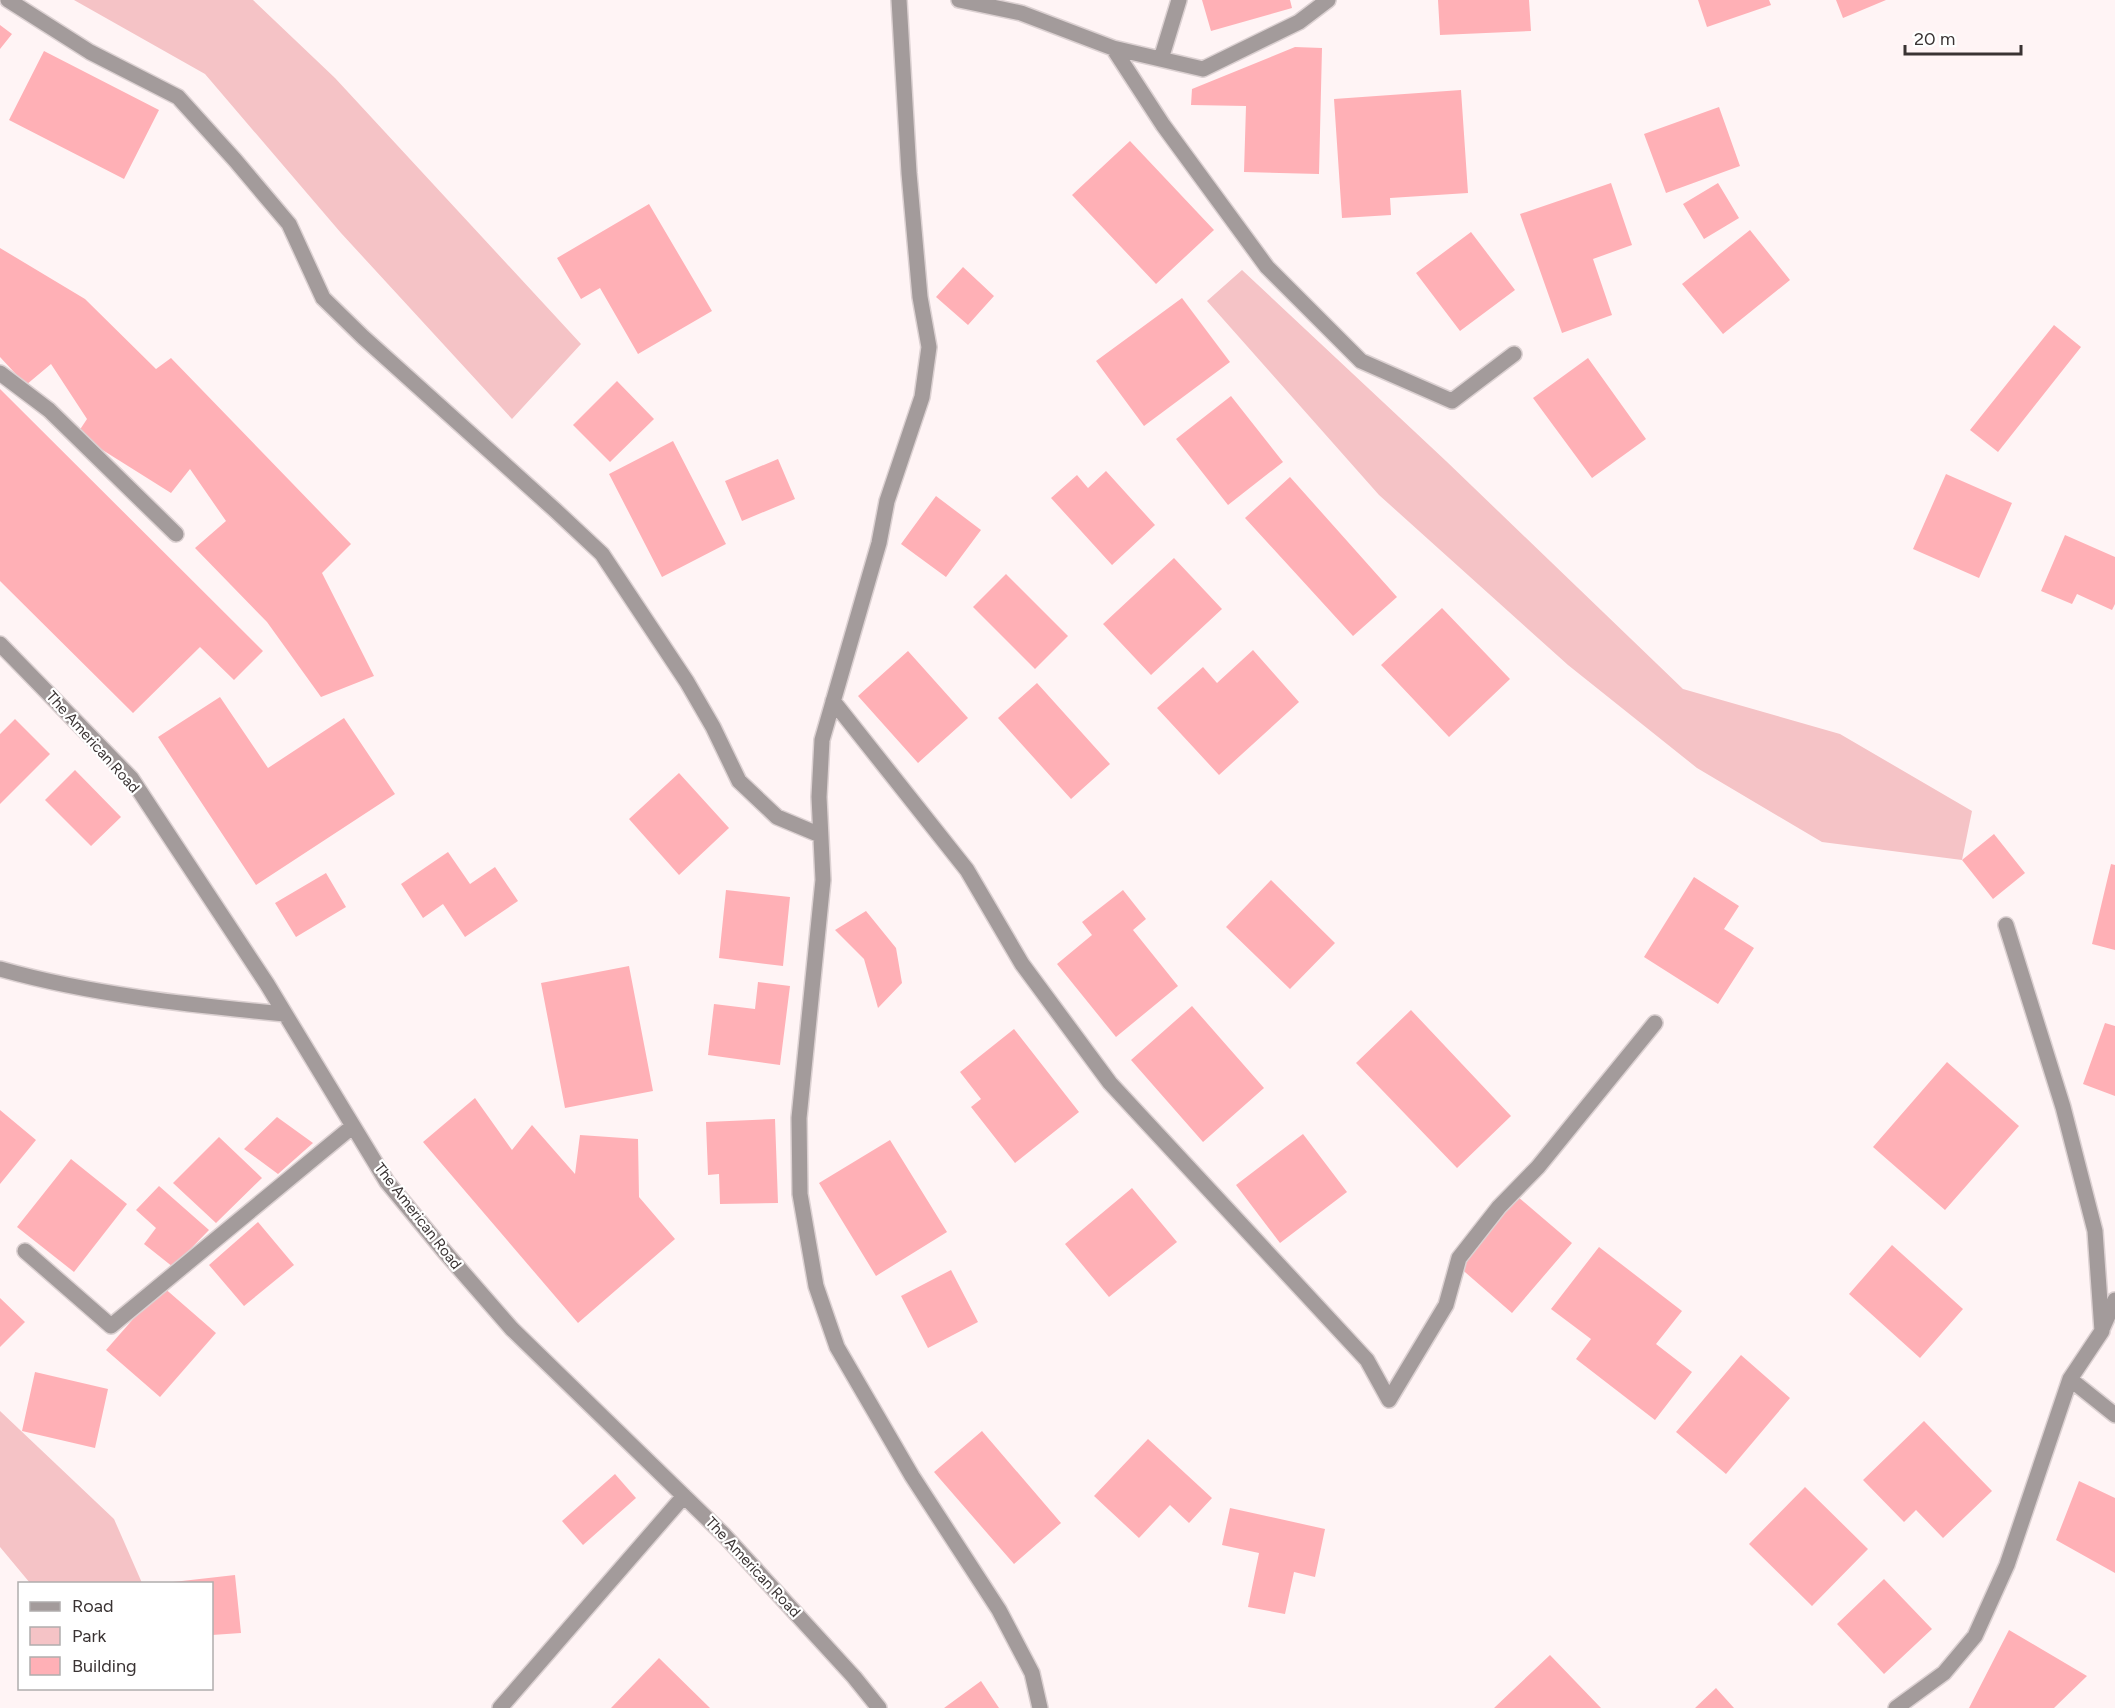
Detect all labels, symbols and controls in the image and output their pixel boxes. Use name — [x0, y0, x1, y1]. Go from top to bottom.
scale bar — [1905, 18, 2020, 56]
text: 20 m — [1914, 28, 1955, 50]
street label: The American Road — [43, 687, 143, 797]
street label: The American Road — [371, 1159, 465, 1273]
street label: The American Road — [702, 1513, 804, 1621]
legend — [18, 1582, 213, 1690]
text: Road — [72, 1595, 113, 1617]
text: Park — [72, 1625, 107, 1647]
text: Building — [72, 1655, 137, 1677]

